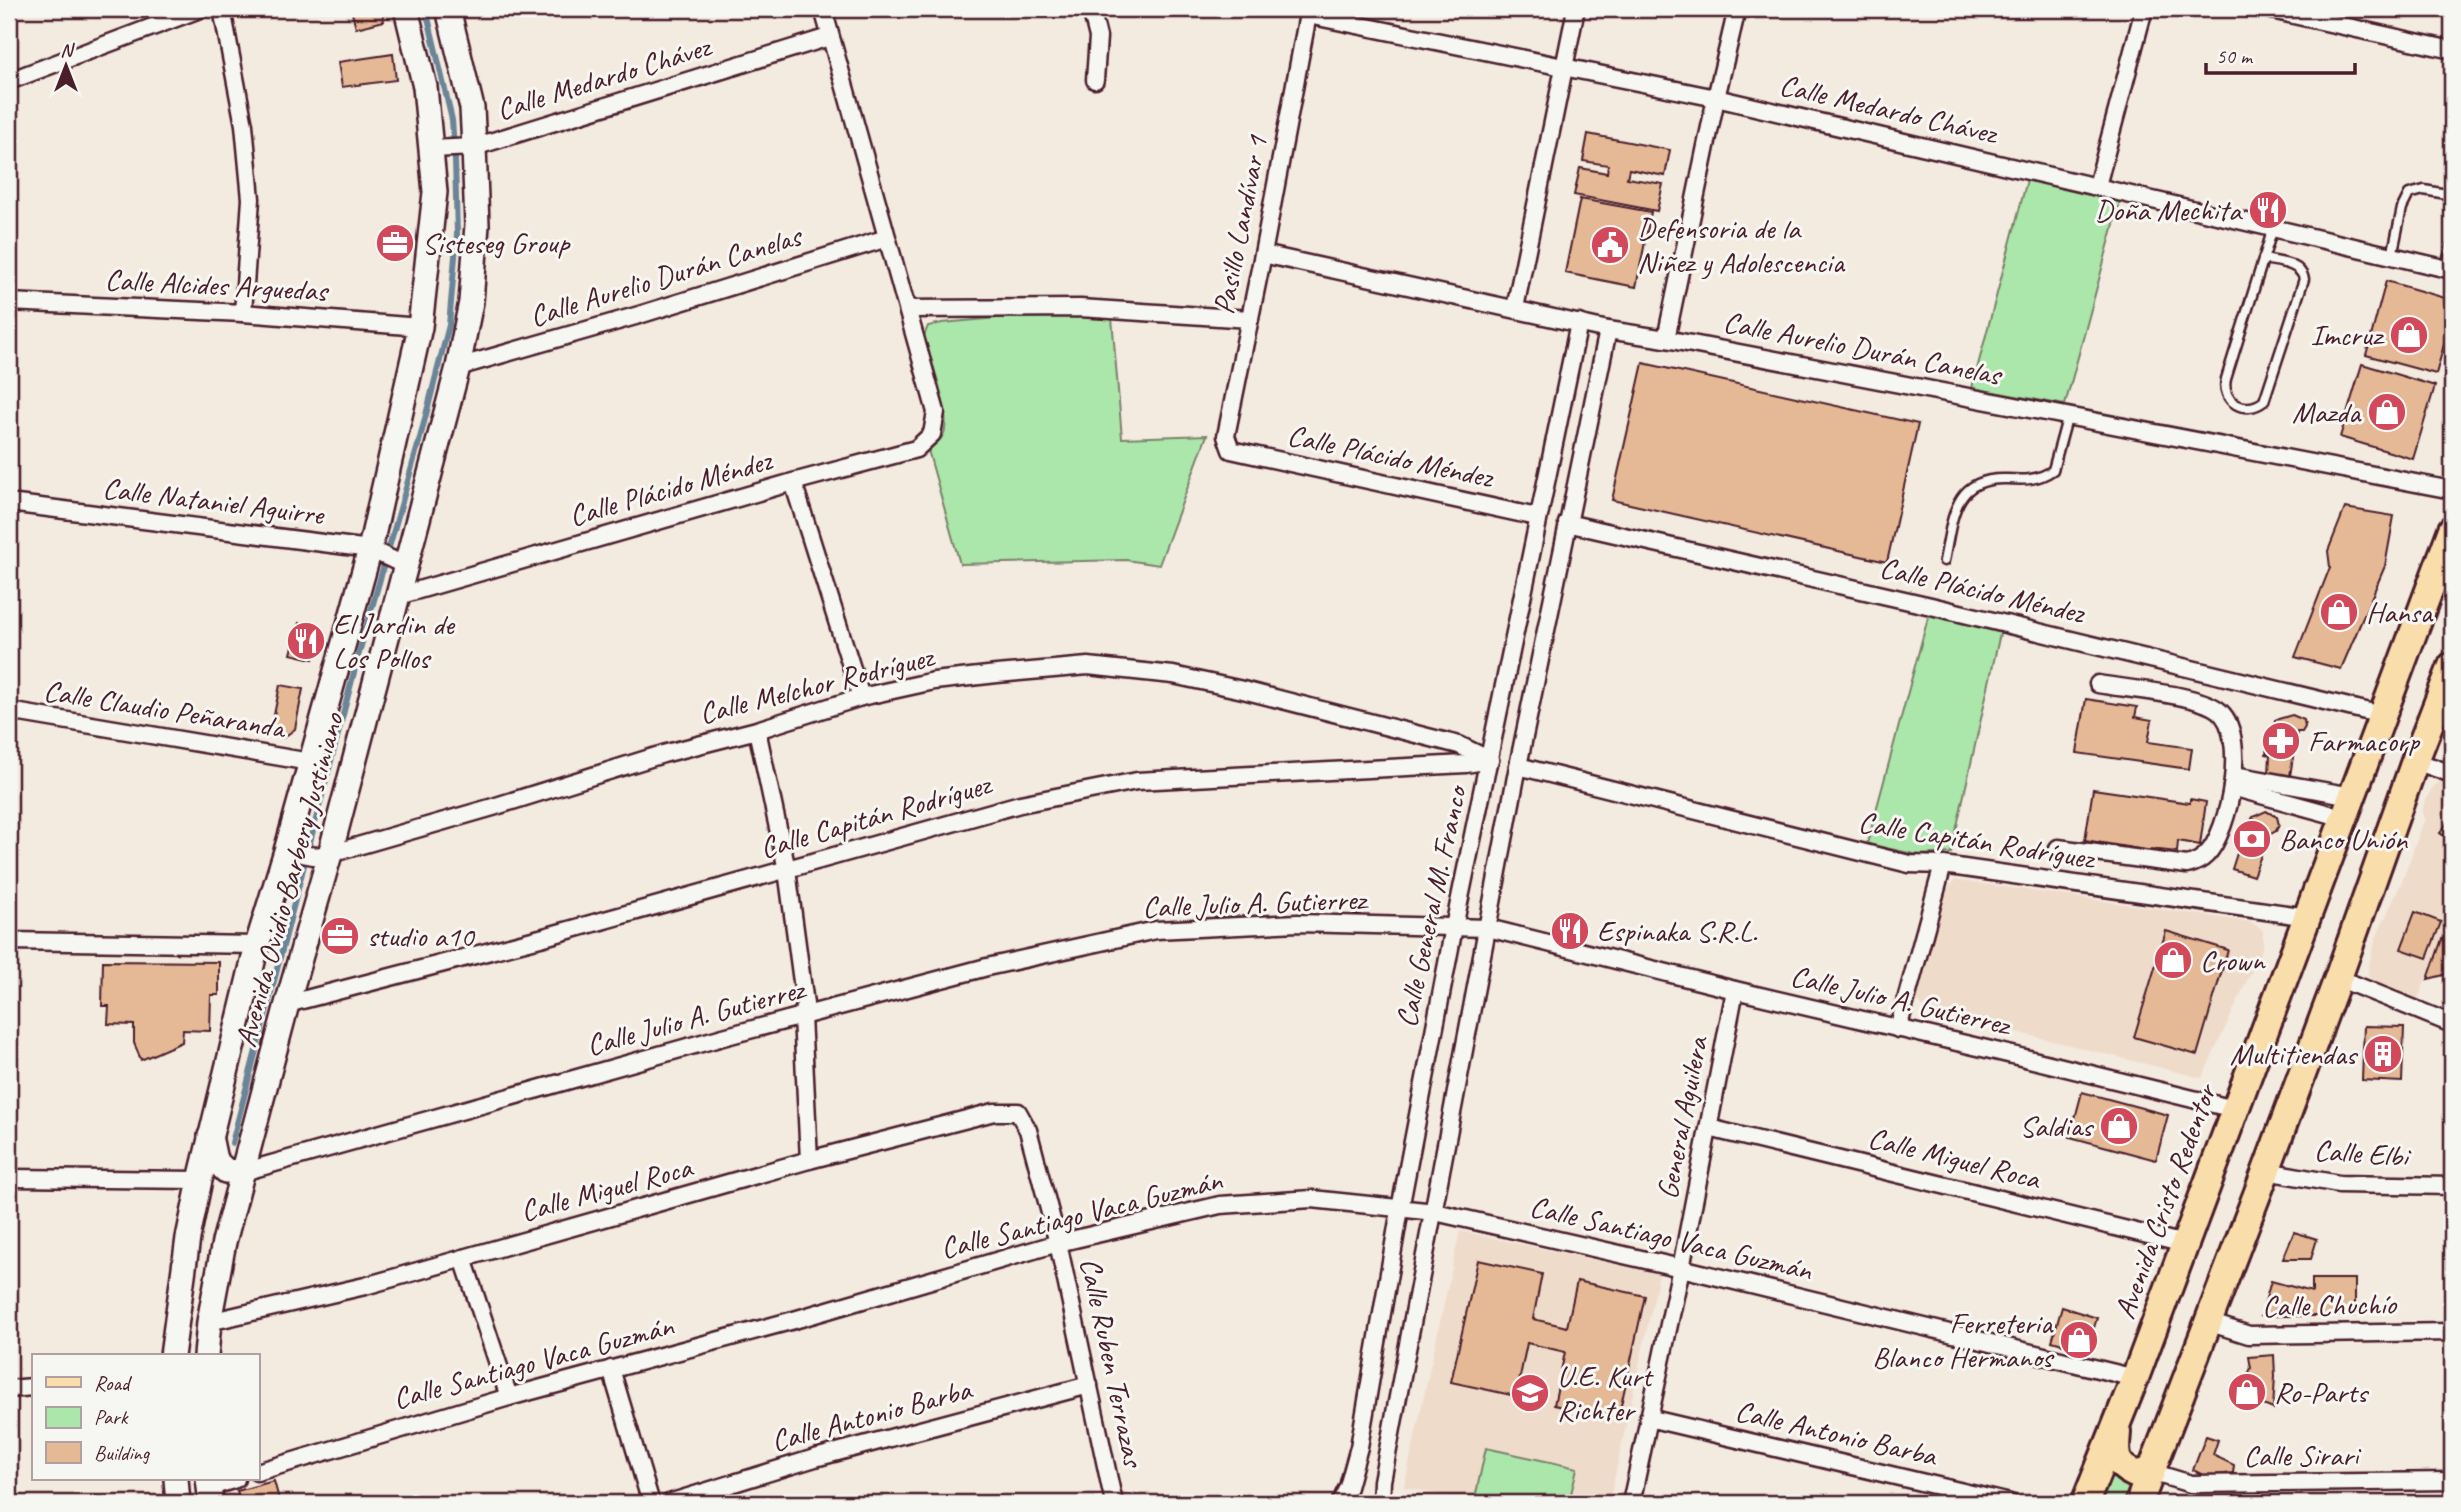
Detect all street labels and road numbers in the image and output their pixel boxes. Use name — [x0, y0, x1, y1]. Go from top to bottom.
street label: Calle Medardo Chávez — [492, 27, 717, 128]
street label: Calle Medardo Chávez — [1776, 66, 2002, 153]
street label: Pasillo Landívar 1 — [1204, 131, 1276, 317]
street label: Calle Aurelio Durán Canelas — [525, 216, 808, 335]
street label: Calle Alcides Arguedas — [104, 260, 331, 310]
street label: Calle Aurelio Durán Canelas — [1720, 303, 2006, 394]
street label: Calle Plácido Méndez — [1284, 416, 1497, 497]
street label: Calle Plácido Méndez — [565, 441, 777, 535]
street label: Calle Nataniel Aguirre — [101, 469, 328, 534]
street label: Calle Plácido Méndez — [1876, 548, 2089, 632]
street label: Calle Melchor Rodríguez — [695, 637, 939, 732]
street label: Calle Claudio Peñaranda — [41, 671, 289, 747]
street label: Avenida Ovidio Barbery Justiniano — [226, 708, 352, 1051]
street label: Calle Capitán Rodríguez — [756, 764, 997, 867]
street label: Calle General M. Franco — [1387, 780, 1476, 1031]
street label: Calle Capitán Rodríguez — [1856, 803, 2099, 878]
street label: Calle Julio A. Gutierrez — [1142, 880, 1370, 926]
street label: Calle Julio A. Gutierrez — [1787, 956, 2017, 1044]
street label: Calle Julio A. Gutierrez — [582, 969, 811, 1064]
street label: General Aguilera — [1648, 1032, 1717, 1202]
street label: Avenida Cristo Redentor — [2105, 1077, 2226, 1324]
street label: Calle Miguel Roca — [1864, 1118, 2046, 1198]
street label: Calle Elbi — [2313, 1131, 2413, 1175]
street label: Calle Miguel Roca — [516, 1147, 698, 1230]
street label: Calle Santiago Vaca Guzmán — [937, 1160, 1227, 1267]
street label: Calle Santiago Vaca Guzmán — [1526, 1187, 1817, 1289]
street label: Calle Ruben Terrazas — [1071, 1254, 1153, 1472]
street label: Calle Chuchío — [2262, 1285, 2398, 1325]
street label: Calle Santiago Vaca Guzmán — [389, 1306, 679, 1418]
street label: Calle Antonio Barba — [767, 1370, 977, 1460]
street label: Calle Antonio Barba — [1732, 1391, 1942, 1475]
street label: Calle Sirari — [2244, 1436, 2362, 1474]

